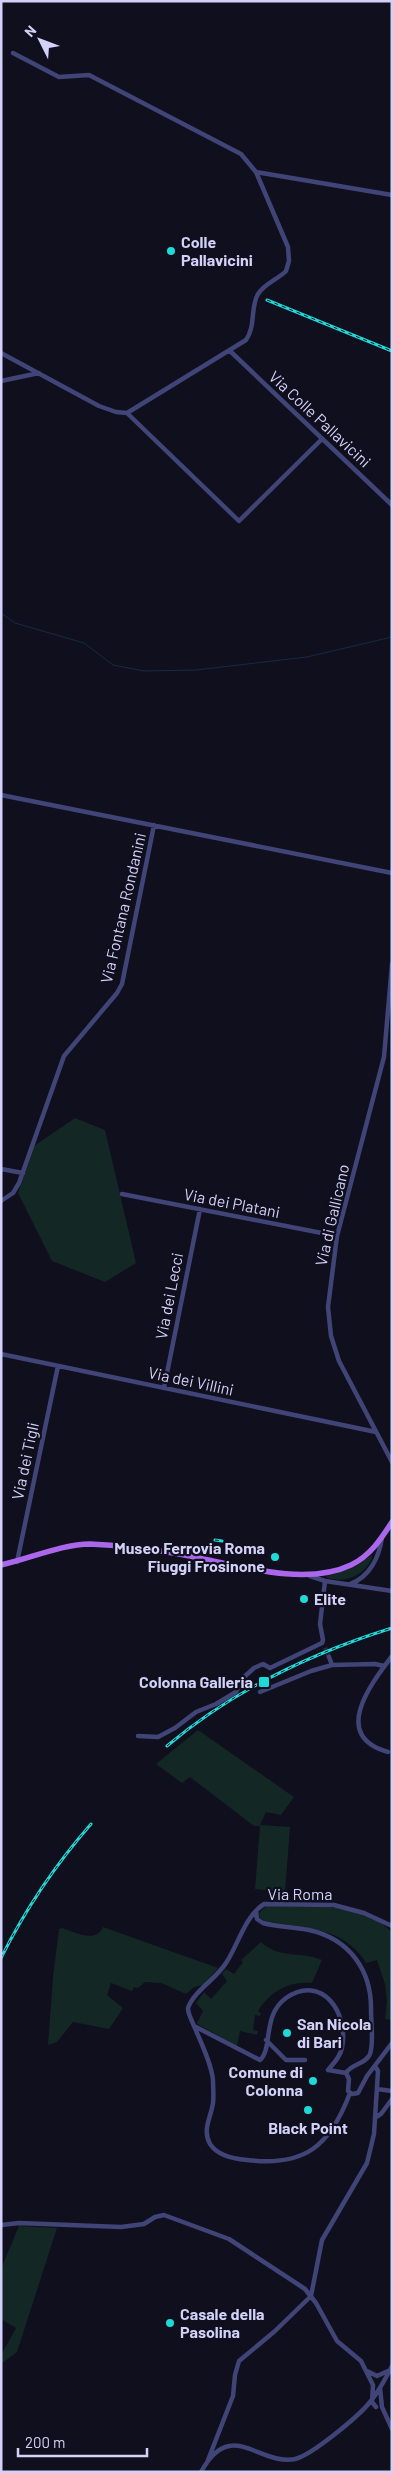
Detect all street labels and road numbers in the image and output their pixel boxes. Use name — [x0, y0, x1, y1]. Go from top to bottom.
street label: Via Colle Pallavicini — [266, 367, 375, 471]
street label: Via Fontana Rondanini — [96, 831, 149, 985]
street label: Via di Gallicano — [311, 1162, 352, 1268]
street label: Via dei Platani — [182, 1184, 282, 1221]
street label: Via dei Lecci — [151, 1251, 186, 1341]
street label: Via dei Villini — [147, 1362, 236, 1399]
street label: Via dei Tigli — [7, 1420, 42, 1501]
street label: Via Roma — [268, 1884, 332, 1903]

